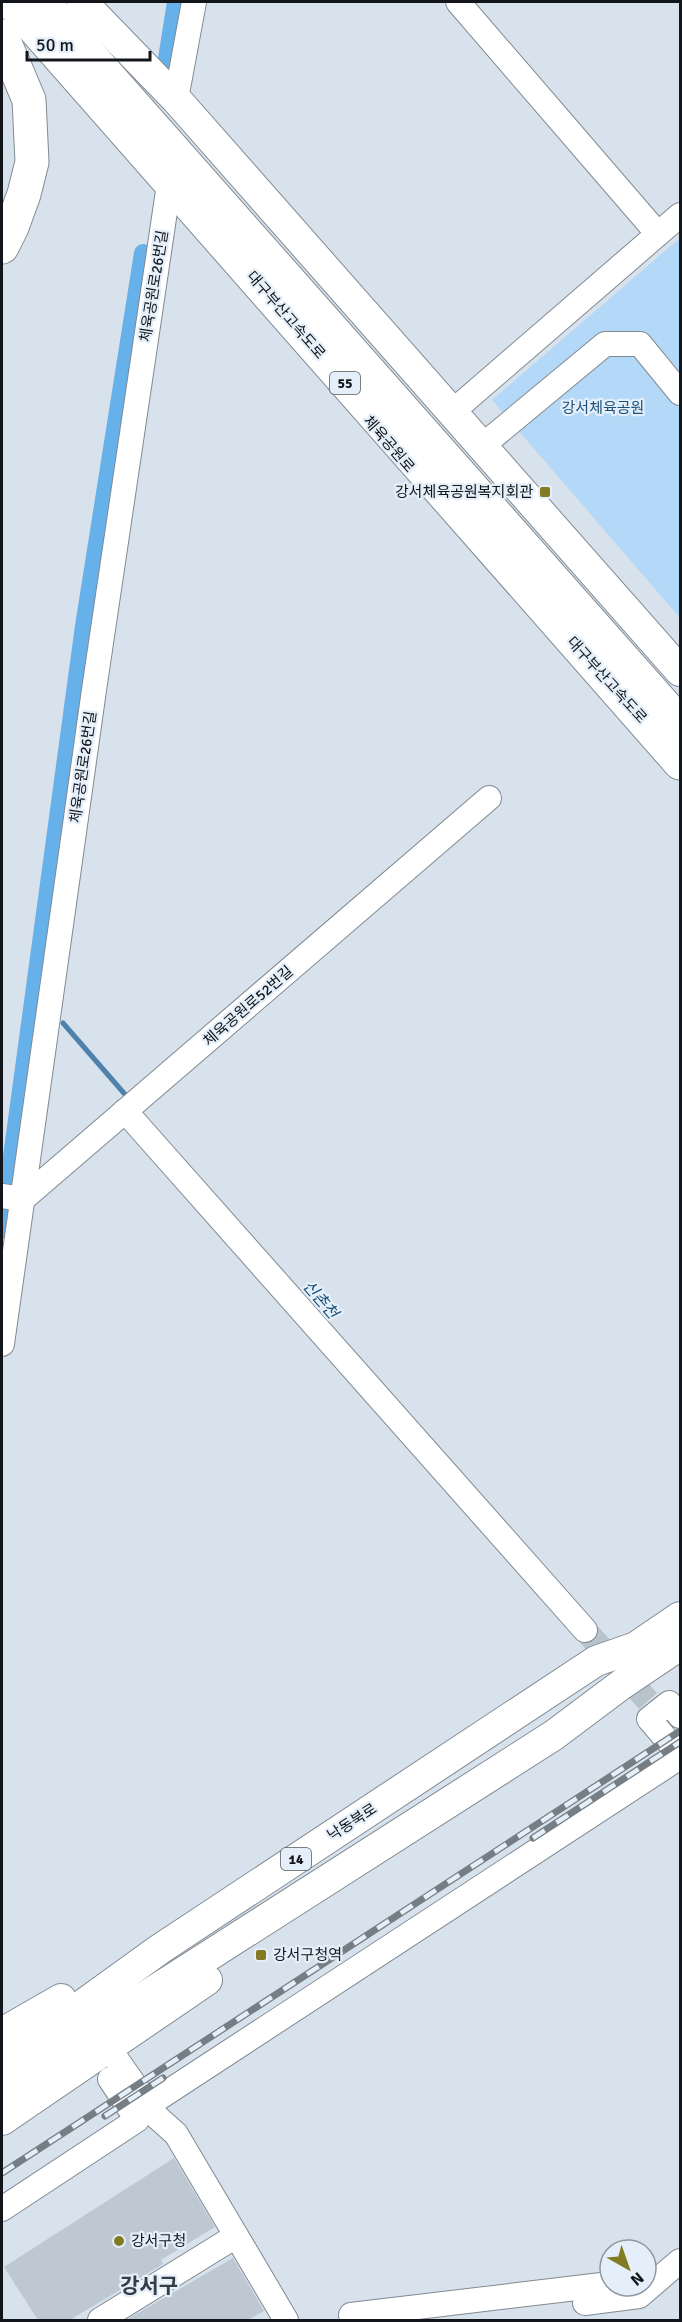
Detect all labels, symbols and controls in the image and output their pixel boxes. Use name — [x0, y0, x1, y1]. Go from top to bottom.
scale bar — [27, 24, 150, 62]
text: 50 m — [36, 34, 74, 56]
street label: 체육공원로26번길 — [136, 229, 172, 343]
street label: 대구부산고속도로 — [243, 267, 329, 363]
road number: 55 — [330, 372, 360, 394]
park label: 강서체육공원 — [562, 399, 644, 417]
street label: 체육공원로 — [360, 412, 418, 476]
place label: 강서체육공원복지회관 — [395, 483, 533, 501]
marker: 강서체육공원복지회관 — [538, 485, 552, 499]
street label: 대구부산고속도로 — [563, 633, 651, 727]
street label: 체육공원로26번길 — [66, 710, 100, 824]
street label: 체육공원로52번길 — [200, 962, 296, 1050]
water label: 신촌천 — [298, 1276, 344, 1325]
street label: 낙동북로 — [324, 1799, 380, 1845]
road number: 14 — [281, 1848, 311, 1870]
place label: 강서구청역 — [273, 1946, 342, 1964]
marker: 강서구청역 — [254, 1948, 268, 1962]
place label: 강서구청 — [131, 2232, 186, 2250]
marker: 강서구청 — [112, 2234, 126, 2248]
north arrow — [598, 2238, 658, 2298]
text: N — [626, 2267, 648, 2290]
district label: 강서구 — [120, 2273, 178, 2299]

